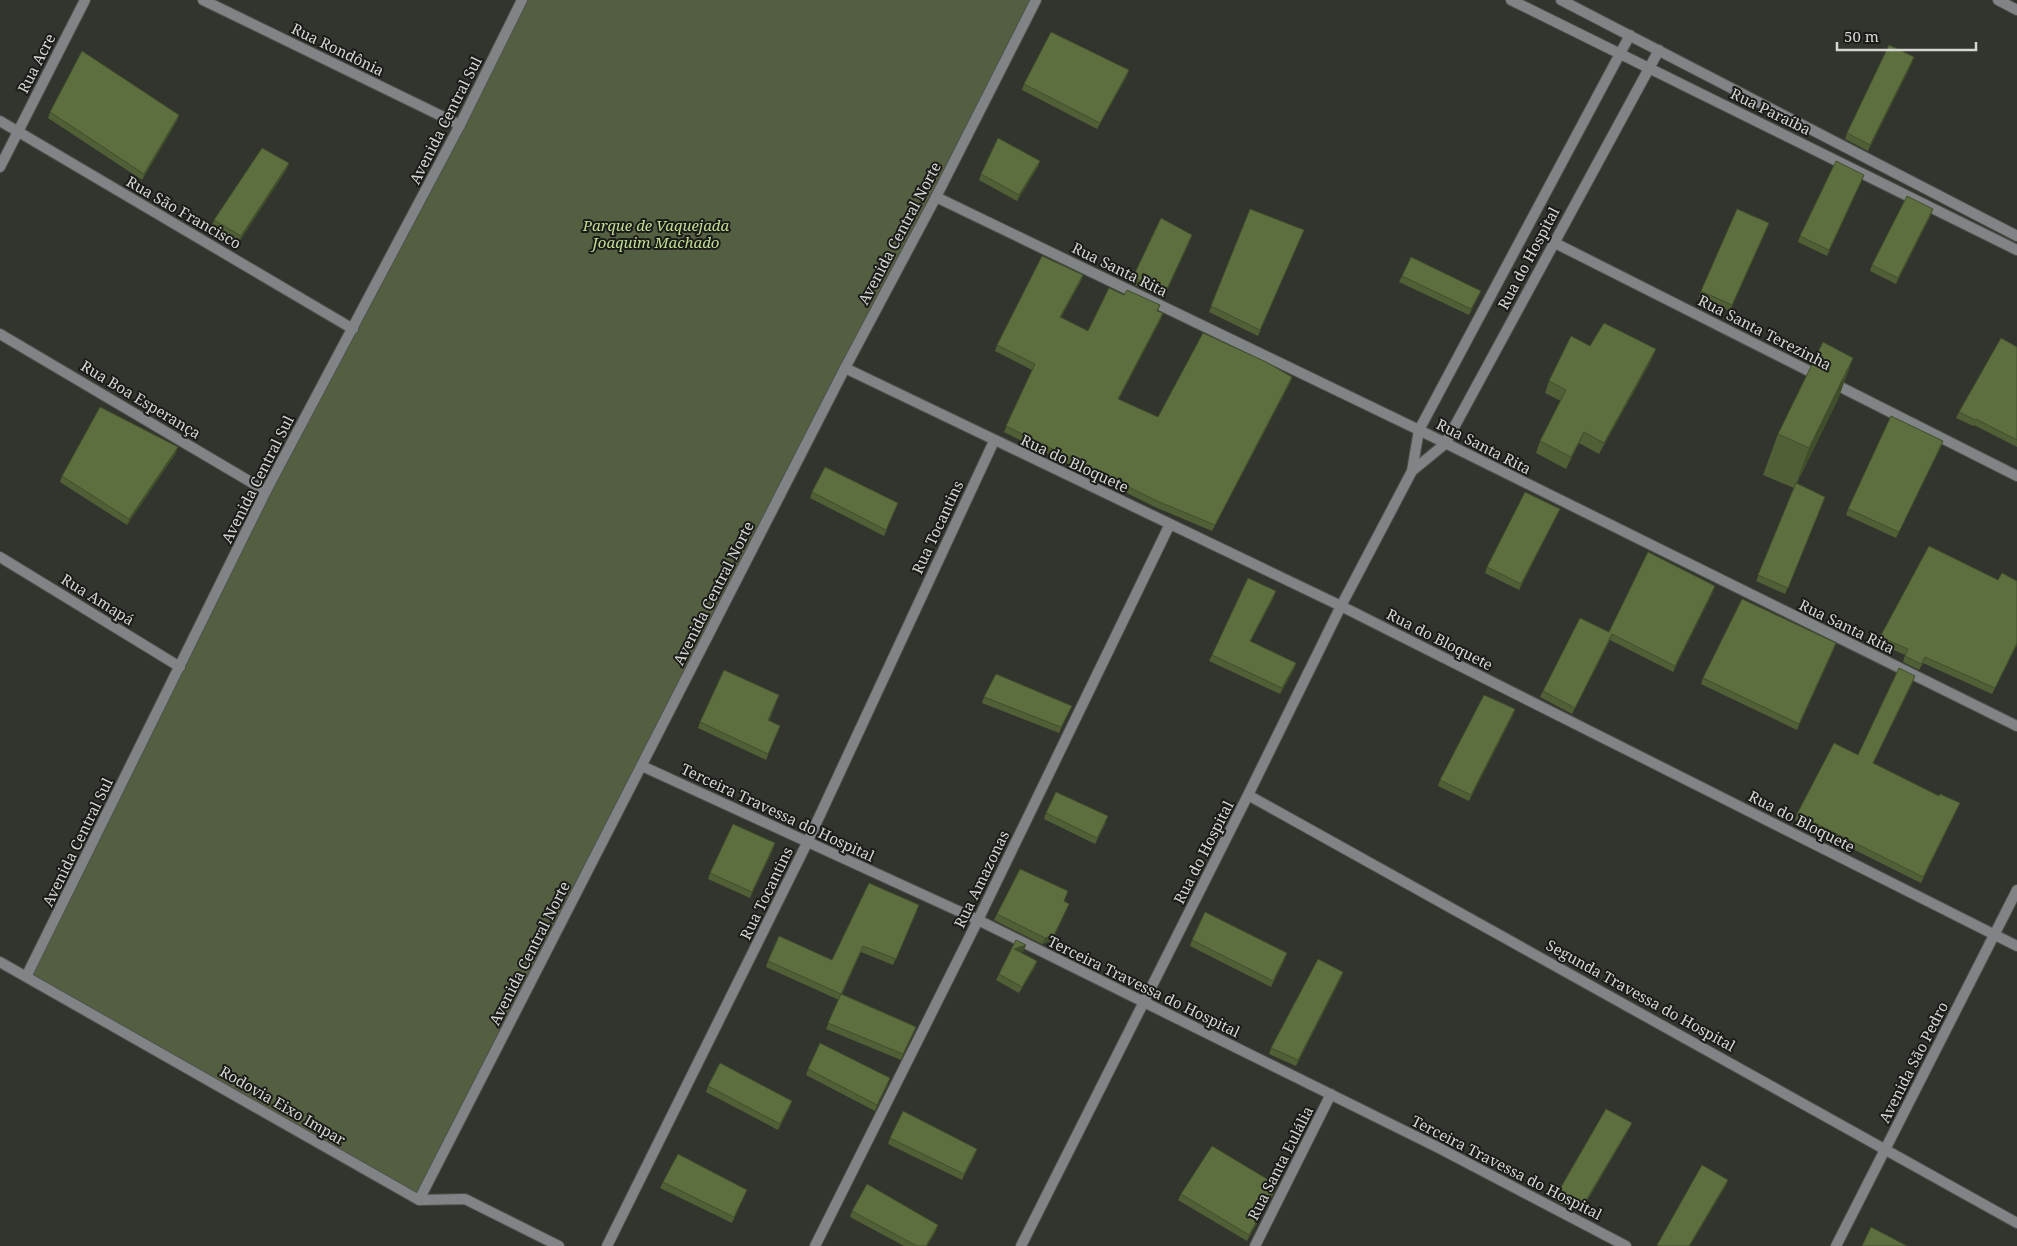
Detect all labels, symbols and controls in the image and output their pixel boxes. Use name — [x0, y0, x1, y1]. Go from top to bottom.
street label: Rua Rondônia — [288, 18, 388, 80]
scale bar — [1837, 20, 1976, 52]
text: 50 m — [1844, 26, 1879, 46]
street label: Rua Acre — [12, 30, 60, 96]
street label: Avenida Central Sul — [404, 52, 486, 187]
street label: Rua Paraíba — [1728, 83, 1814, 139]
street label: Avenida Central Norte — [853, 158, 945, 308]
street label: Rua São Francisco — [123, 171, 245, 253]
street label: Rua do Hospital — [1493, 203, 1564, 313]
park label: Parque de Vaquejada Joaquim Machado — [582, 215, 730, 252]
street label: Rua Santa Rita — [1069, 237, 1171, 301]
street label: Rua Santa Terezinha — [1695, 290, 1835, 374]
street label: Rua Boa Esperança — [77, 355, 205, 443]
street label: Avenida Central Sul — [216, 411, 298, 546]
street label: Rua Santa Rita — [1433, 413, 1535, 479]
street label: Rua do Bloquete — [1018, 429, 1132, 497]
street label: Rua Tocantins — [907, 477, 967, 577]
street label: Avenida Central Norte — [668, 518, 758, 668]
street label: Rua Amapá — [58, 569, 138, 629]
street label: Rua Santa Rita — [1796, 594, 1898, 658]
street label: Rua do Bloquete — [1383, 604, 1497, 674]
street label: Terceira Travessa do Hospital — [678, 758, 878, 866]
street label: Avenida Central Sul — [37, 774, 117, 910]
street label: Rua do Bloquete — [1745, 786, 1859, 856]
street label: Rua do Hospital — [1168, 797, 1238, 907]
street label: Rua Amazonas — [949, 827, 1013, 931]
street label: Rua Tocantins — [735, 843, 797, 943]
street label: Avenida Central Norte — [484, 878, 574, 1028]
street label: Terceira Travessa do Hospital — [1045, 931, 1244, 1041]
street label: Segunda Travessa do Hospital — [1543, 935, 1740, 1056]
street label: Avenida São Pedro — [1874, 998, 1952, 1126]
street label: Rodovia Eixo Impar — [217, 1061, 349, 1149]
street label: Rua Santa Eulália — [1243, 1103, 1317, 1223]
street label: Terceira Travessa do Hospital — [1408, 1110, 1606, 1224]

